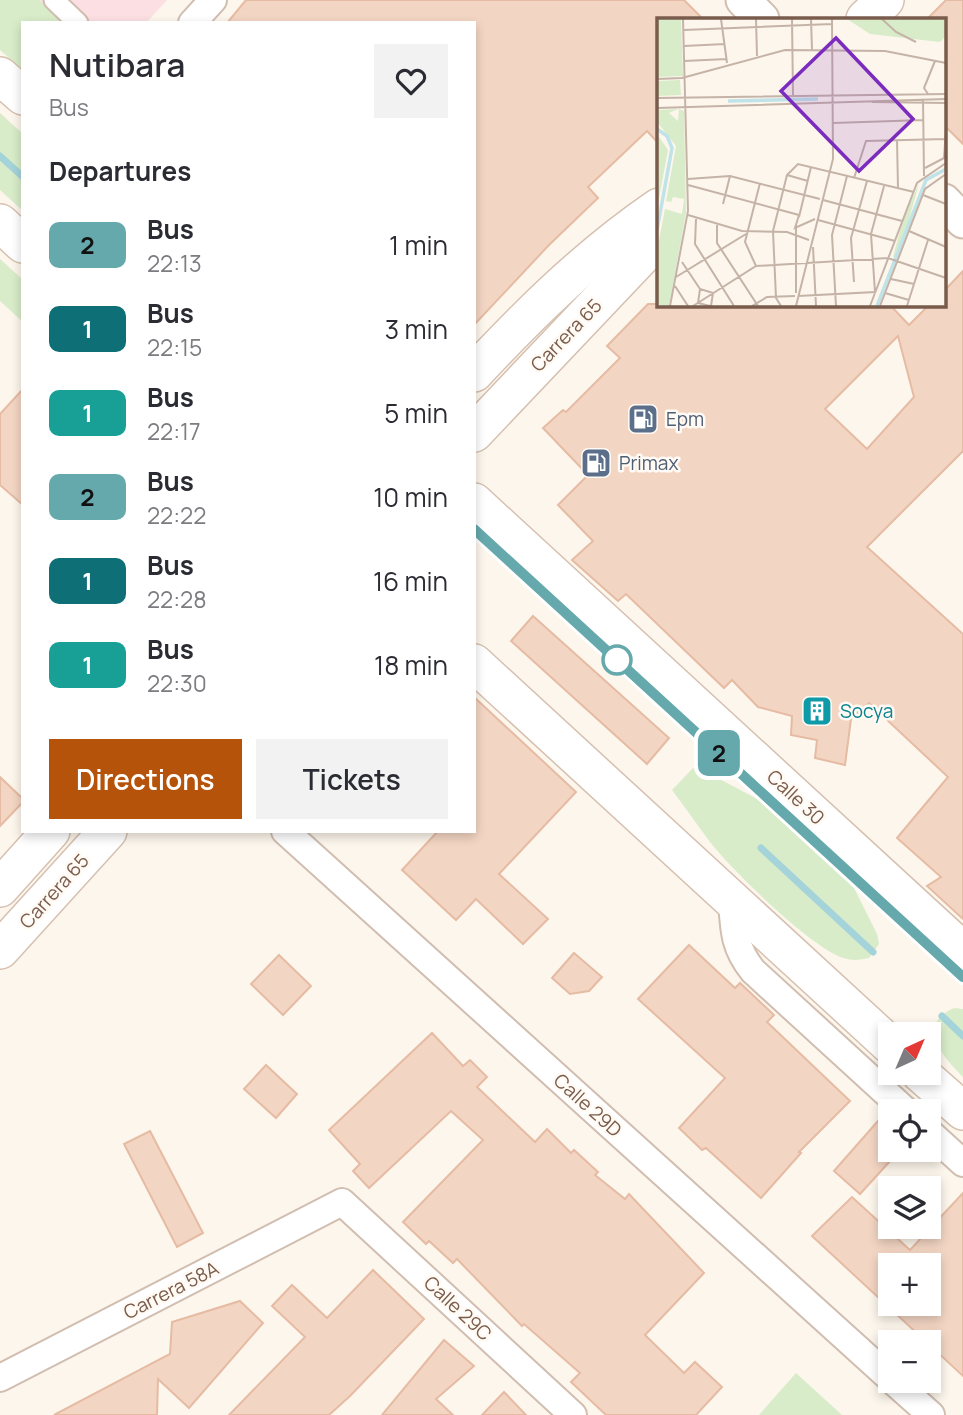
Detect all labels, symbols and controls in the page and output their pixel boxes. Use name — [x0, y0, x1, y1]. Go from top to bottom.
inset map — [657, 18, 946, 306]
text: Nutibara — [49, 42, 185, 87]
button: heart — [374, 44, 448, 118]
text: Bus — [49, 91, 89, 123]
text: Departures — [49, 153, 191, 189]
text: Bus — [147, 211, 194, 247]
text: 1 min — [389, 227, 448, 263]
text: 2 — [80, 228, 95, 261]
text: 22:13 — [147, 247, 202, 279]
street label: Carrera 65 — [525, 293, 607, 377]
text: Bus — [147, 295, 194, 331]
text: 3 min — [385, 311, 448, 347]
text: 1 — [82, 312, 93, 345]
text: 22:15 — [147, 331, 202, 363]
text: Bus — [147, 379, 194, 415]
text: 5 min — [384, 395, 448, 431]
text: 1 — [82, 396, 93, 429]
fuel station icon: Epm — [626, 402, 660, 436]
place label: Epm — [666, 406, 704, 432]
text: 22:17 — [147, 415, 201, 447]
fuel station icon: Primax — [579, 446, 613, 480]
place label: Primax — [619, 450, 678, 476]
text: Bus — [147, 463, 194, 499]
text: 10 min — [373, 479, 448, 515]
text: 2 — [80, 480, 95, 513]
text: 22:22 — [147, 499, 206, 531]
text: Bus — [147, 547, 194, 583]
text: 16 min — [373, 563, 448, 599]
text: 1 — [82, 564, 93, 597]
text: 22:28 — [147, 583, 207, 615]
text: Bus — [147, 631, 194, 667]
unlabelled marker — [602, 645, 632, 675]
text: 18 min — [374, 647, 448, 683]
text: 1 — [82, 648, 93, 681]
text: 22:30 — [147, 667, 207, 699]
building icon: Socya — [800, 694, 834, 728]
place label: Socya — [840, 698, 893, 724]
line badge: 2 — [696, 730, 742, 776]
text: 2 — [712, 736, 726, 769]
button: Directions — [49, 739, 242, 819]
button: Tickets — [256, 739, 448, 819]
street label: Calle 30 — [762, 764, 830, 830]
street label: Carrera 65 — [13, 848, 95, 934]
north arrow — [878, 1022, 942, 1085]
map controls — [878, 1022, 941, 1393]
street label: Calle 29D — [548, 1067, 628, 1143]
button: locate — [878, 1099, 941, 1162]
button: layers — [878, 1176, 941, 1239]
button: + — [878, 1253, 941, 1316]
street label: Carrera 58A — [119, 1255, 223, 1325]
street label: Calle 29C — [418, 1270, 498, 1346]
button: − — [878, 1330, 941, 1393]

